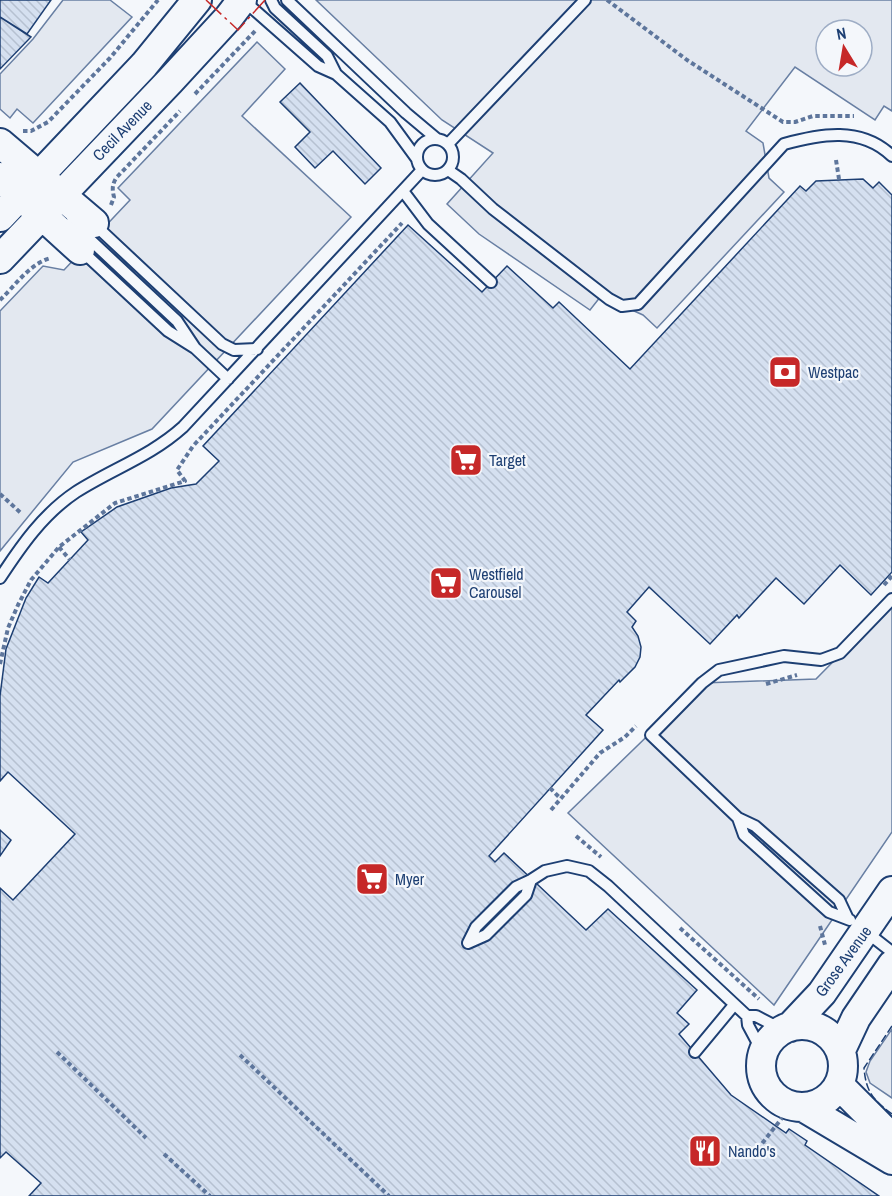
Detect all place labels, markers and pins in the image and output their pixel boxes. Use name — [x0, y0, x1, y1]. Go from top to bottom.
bank icon: Westpac — [767, 354, 803, 390]
place label: Westpac — [808, 361, 859, 383]
supermarket icon: Target — [448, 442, 484, 478]
place label: Target — [489, 449, 526, 471]
place label: Westfield Carousel — [469, 563, 523, 603]
supermarket icon: Westfield Carousel — [428, 565, 464, 601]
supermarket icon: Myer — [354, 861, 390, 897]
place label: Myer — [395, 868, 425, 890]
restaurant icon: Nando's — [687, 1133, 723, 1169]
place label: Nando's — [728, 1140, 776, 1162]

